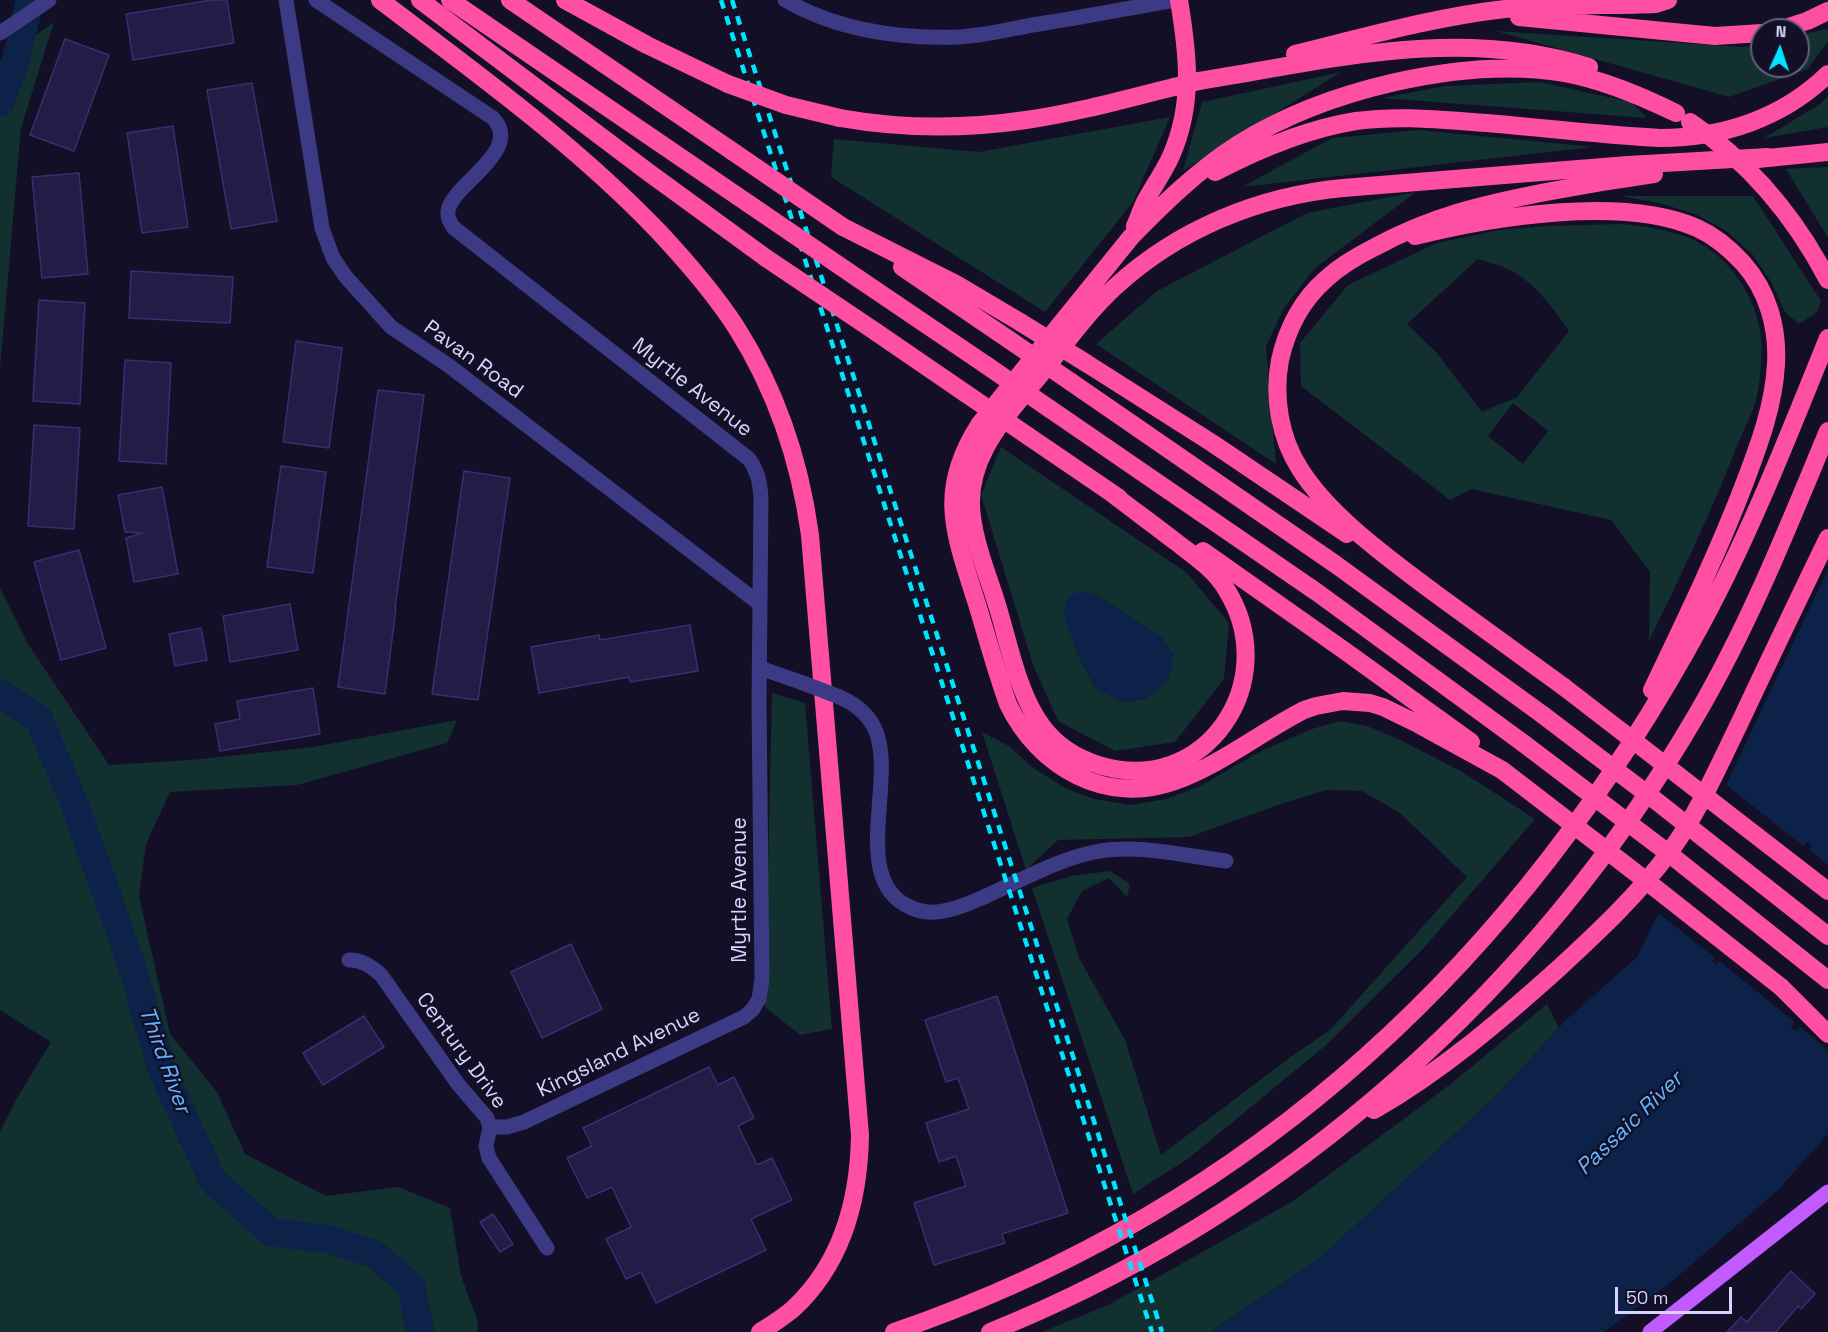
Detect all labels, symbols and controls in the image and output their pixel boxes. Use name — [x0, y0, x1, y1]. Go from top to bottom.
north arrow — [1750, 18, 1810, 78]
text: N — [1775, 21, 1787, 42]
street label: Pavan Road — [418, 315, 528, 405]
street label: Myrtle Avenue — [627, 333, 757, 443]
street label: Myrtle Avenue — [727, 817, 753, 963]
street label: Century Drive — [410, 988, 512, 1114]
water label: Third River — [133, 1003, 195, 1117]
street label: Kingsland Avenue — [533, 1003, 705, 1103]
water label: Passaic River — [1571, 1067, 1689, 1181]
scale bar — [1618, 1275, 1735, 1313]
text: 50 m — [1626, 1286, 1668, 1309]

